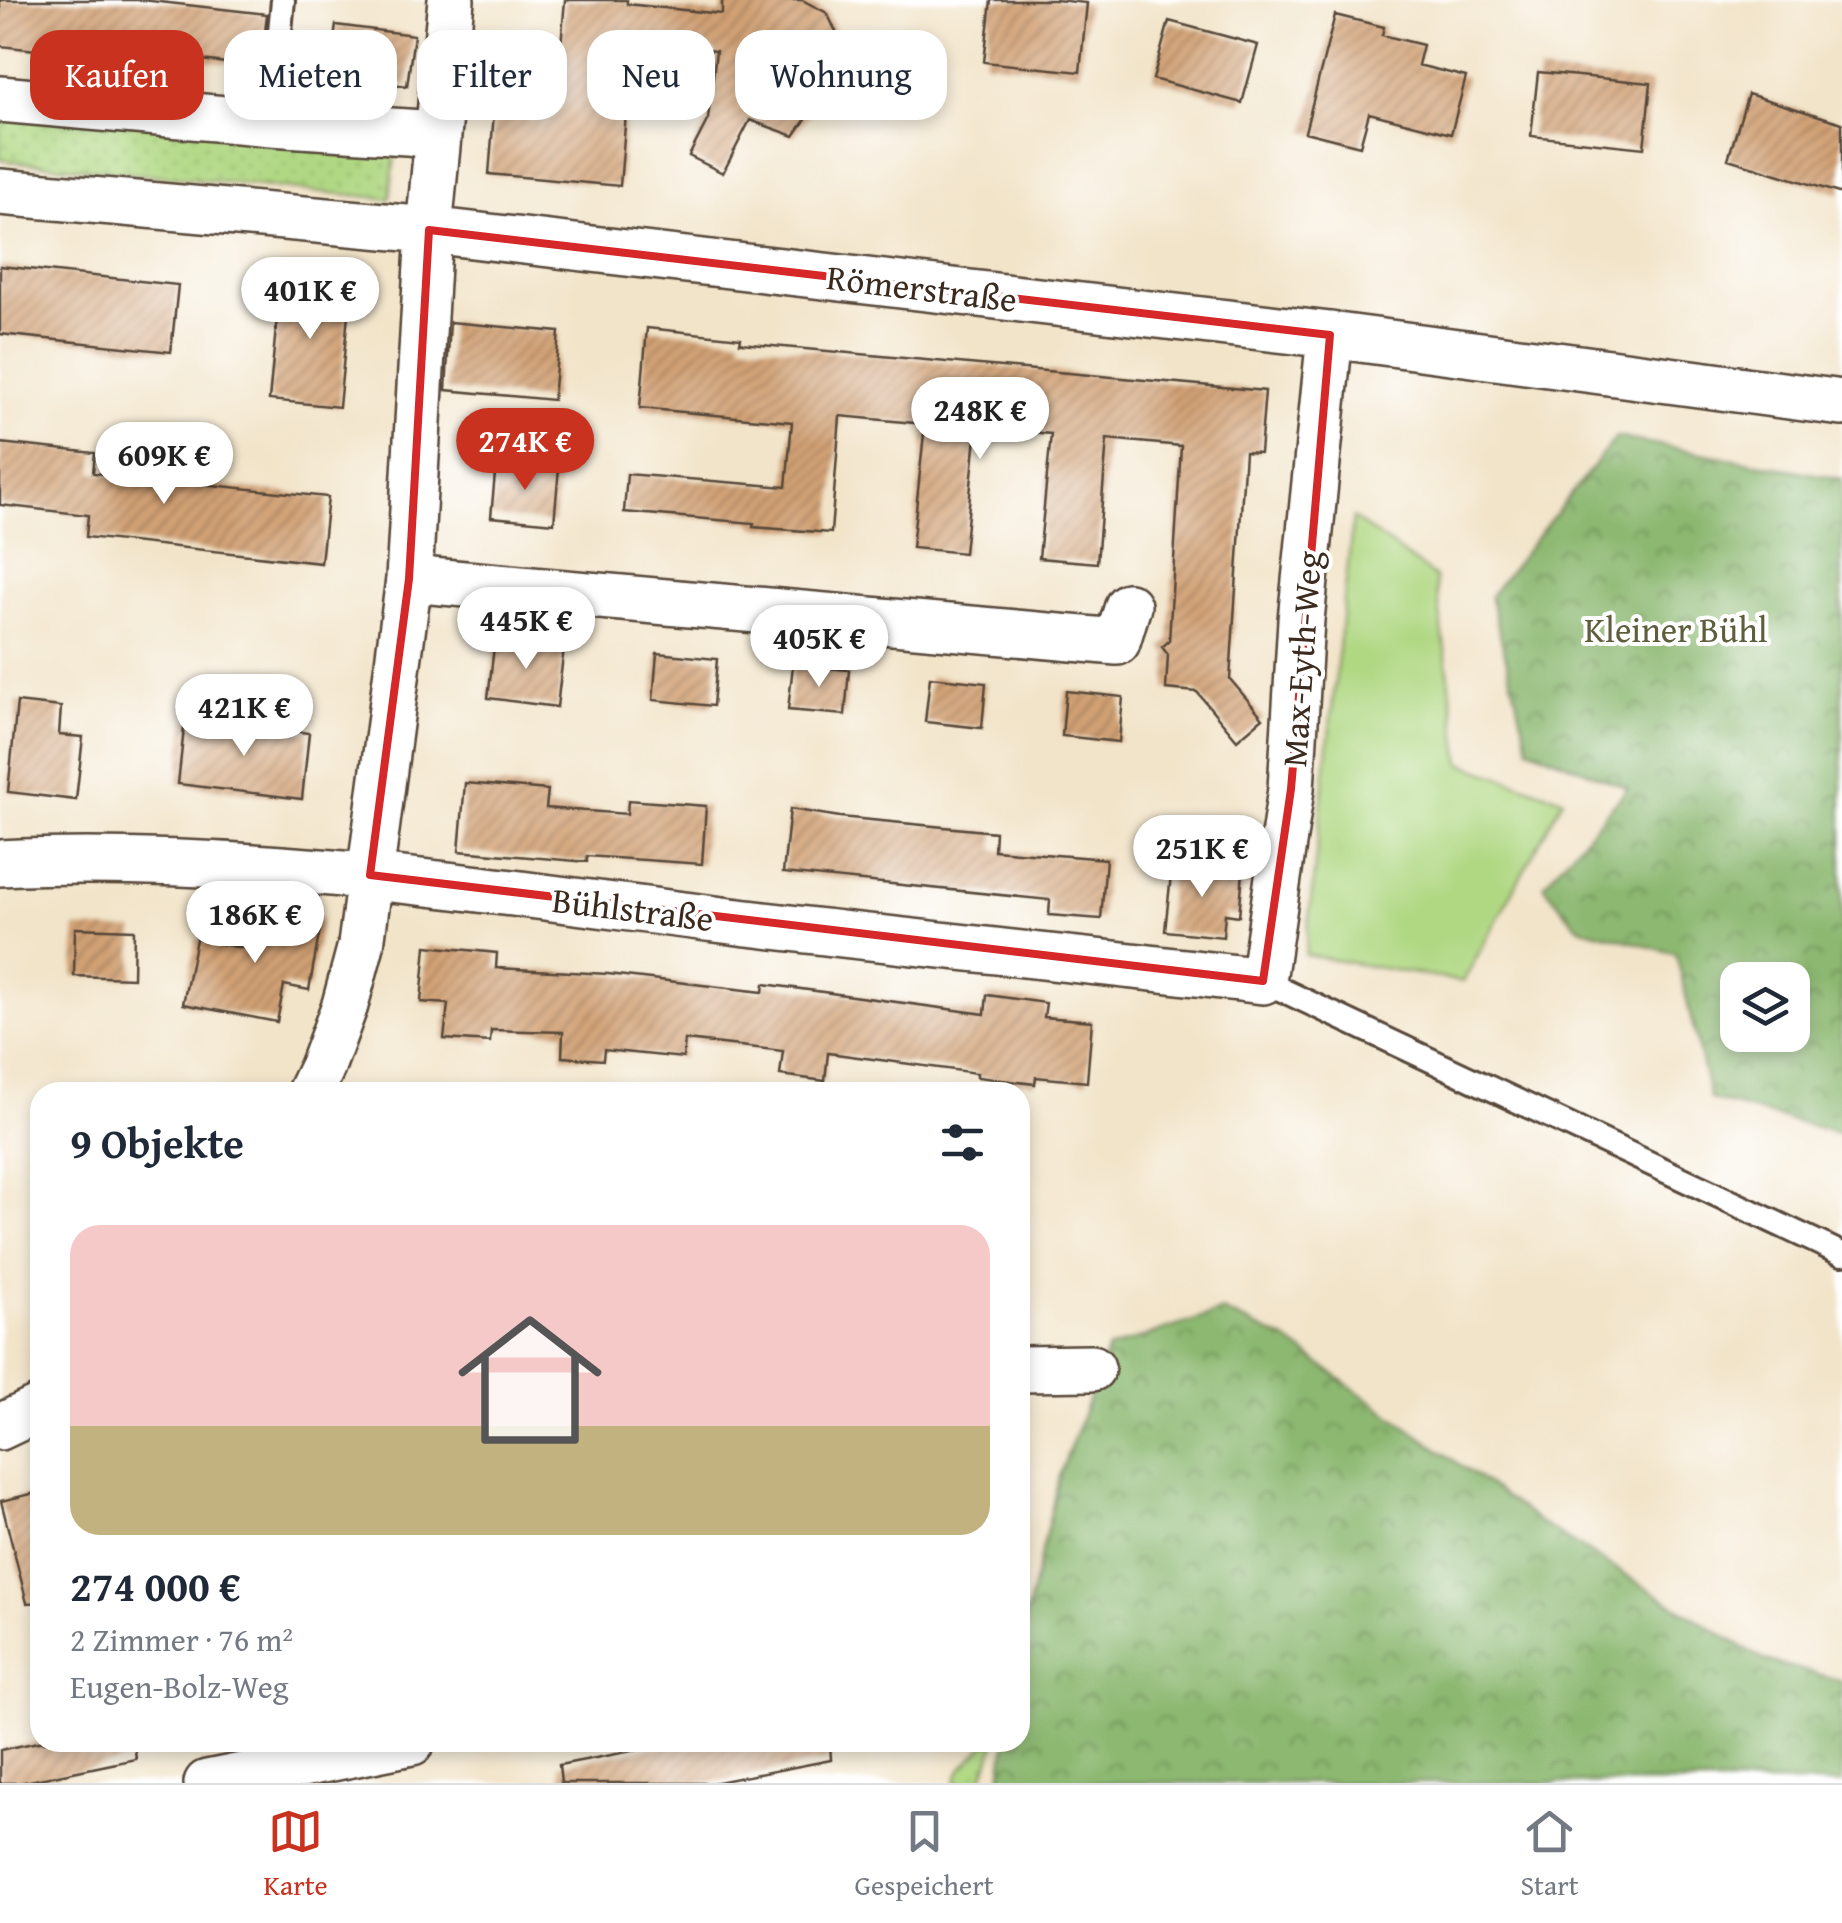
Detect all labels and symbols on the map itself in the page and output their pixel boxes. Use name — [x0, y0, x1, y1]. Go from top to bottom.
street label: Römerstraße — [824, 251, 1020, 325]
pin: 401K € — [229, 257, 391, 342]
pin: 248K € — [899, 377, 1061, 462]
pin: 274K € — [444, 408, 606, 493]
pin: 609K € — [83, 422, 245, 507]
street label: Max-Eyth-Weg — [1268, 549, 1334, 769]
pin: 445K € — [445, 587, 607, 672]
park label: Kleiner Bühl — [1584, 604, 1768, 655]
pin: 405K € — [738, 605, 900, 690]
pin: 421K € — [163, 674, 325, 759]
pin: 251K € — [1121, 815, 1283, 900]
street label: Bühlstraße — [549, 874, 717, 944]
pin: 186K € — [174, 881, 336, 966]

